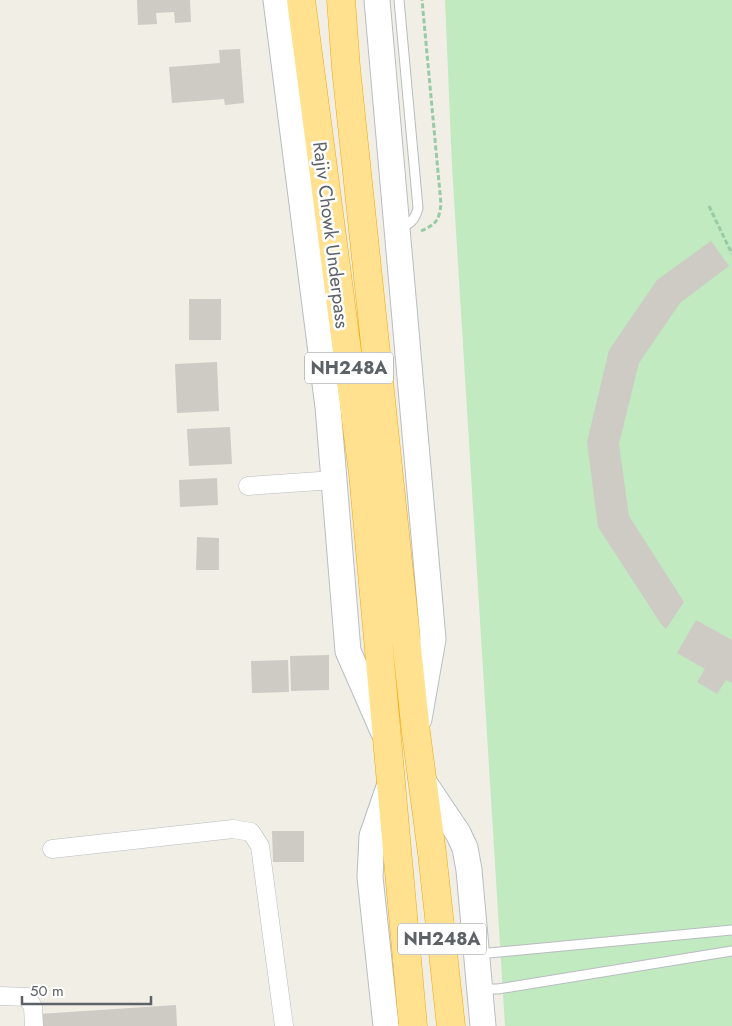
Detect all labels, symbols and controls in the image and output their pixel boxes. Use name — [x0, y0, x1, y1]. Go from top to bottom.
street label: Rajiv Chowk Underpass — [306, 140, 356, 330]
road number: NH248A — [305, 352, 393, 383]
road number: NH248A — [398, 924, 486, 954]
scale bar — [22, 974, 151, 1006]
text: 50 m — [30, 980, 64, 1002]

